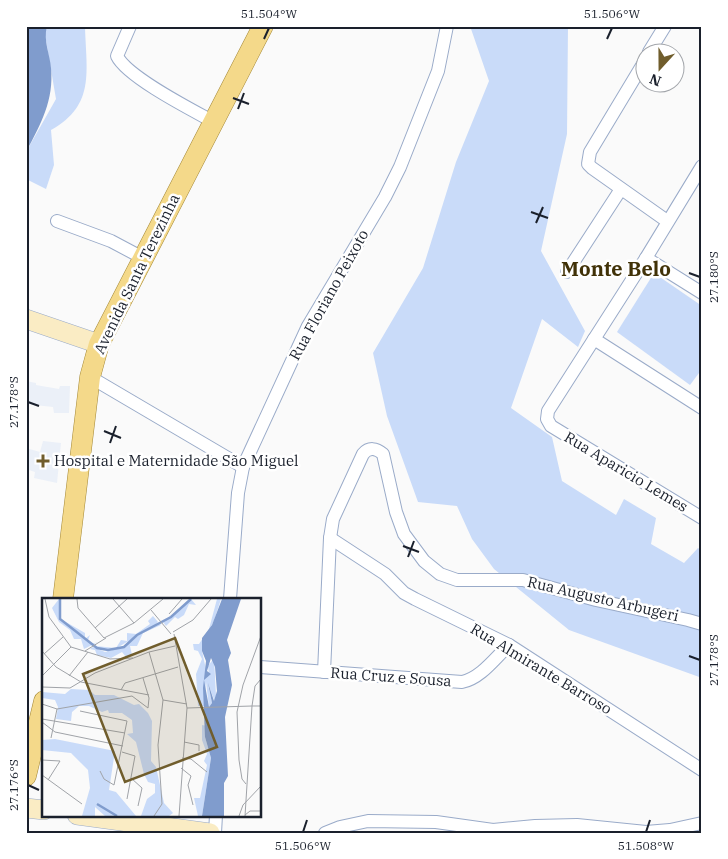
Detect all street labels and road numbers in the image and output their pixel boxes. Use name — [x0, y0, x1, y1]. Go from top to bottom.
street label: Avenida Santa Terezinha — [89, 191, 184, 357]
street label: Rua Floriano Peixoto — [285, 226, 372, 363]
street label: Rua Aparicio Lemes — [561, 427, 692, 516]
street label: Rua Augusto Arbugeri — [526, 572, 681, 625]
street label: Rua Almirante Barroso — [467, 619, 615, 718]
street label: Rua Cruz e Sousa — [330, 663, 452, 690]

